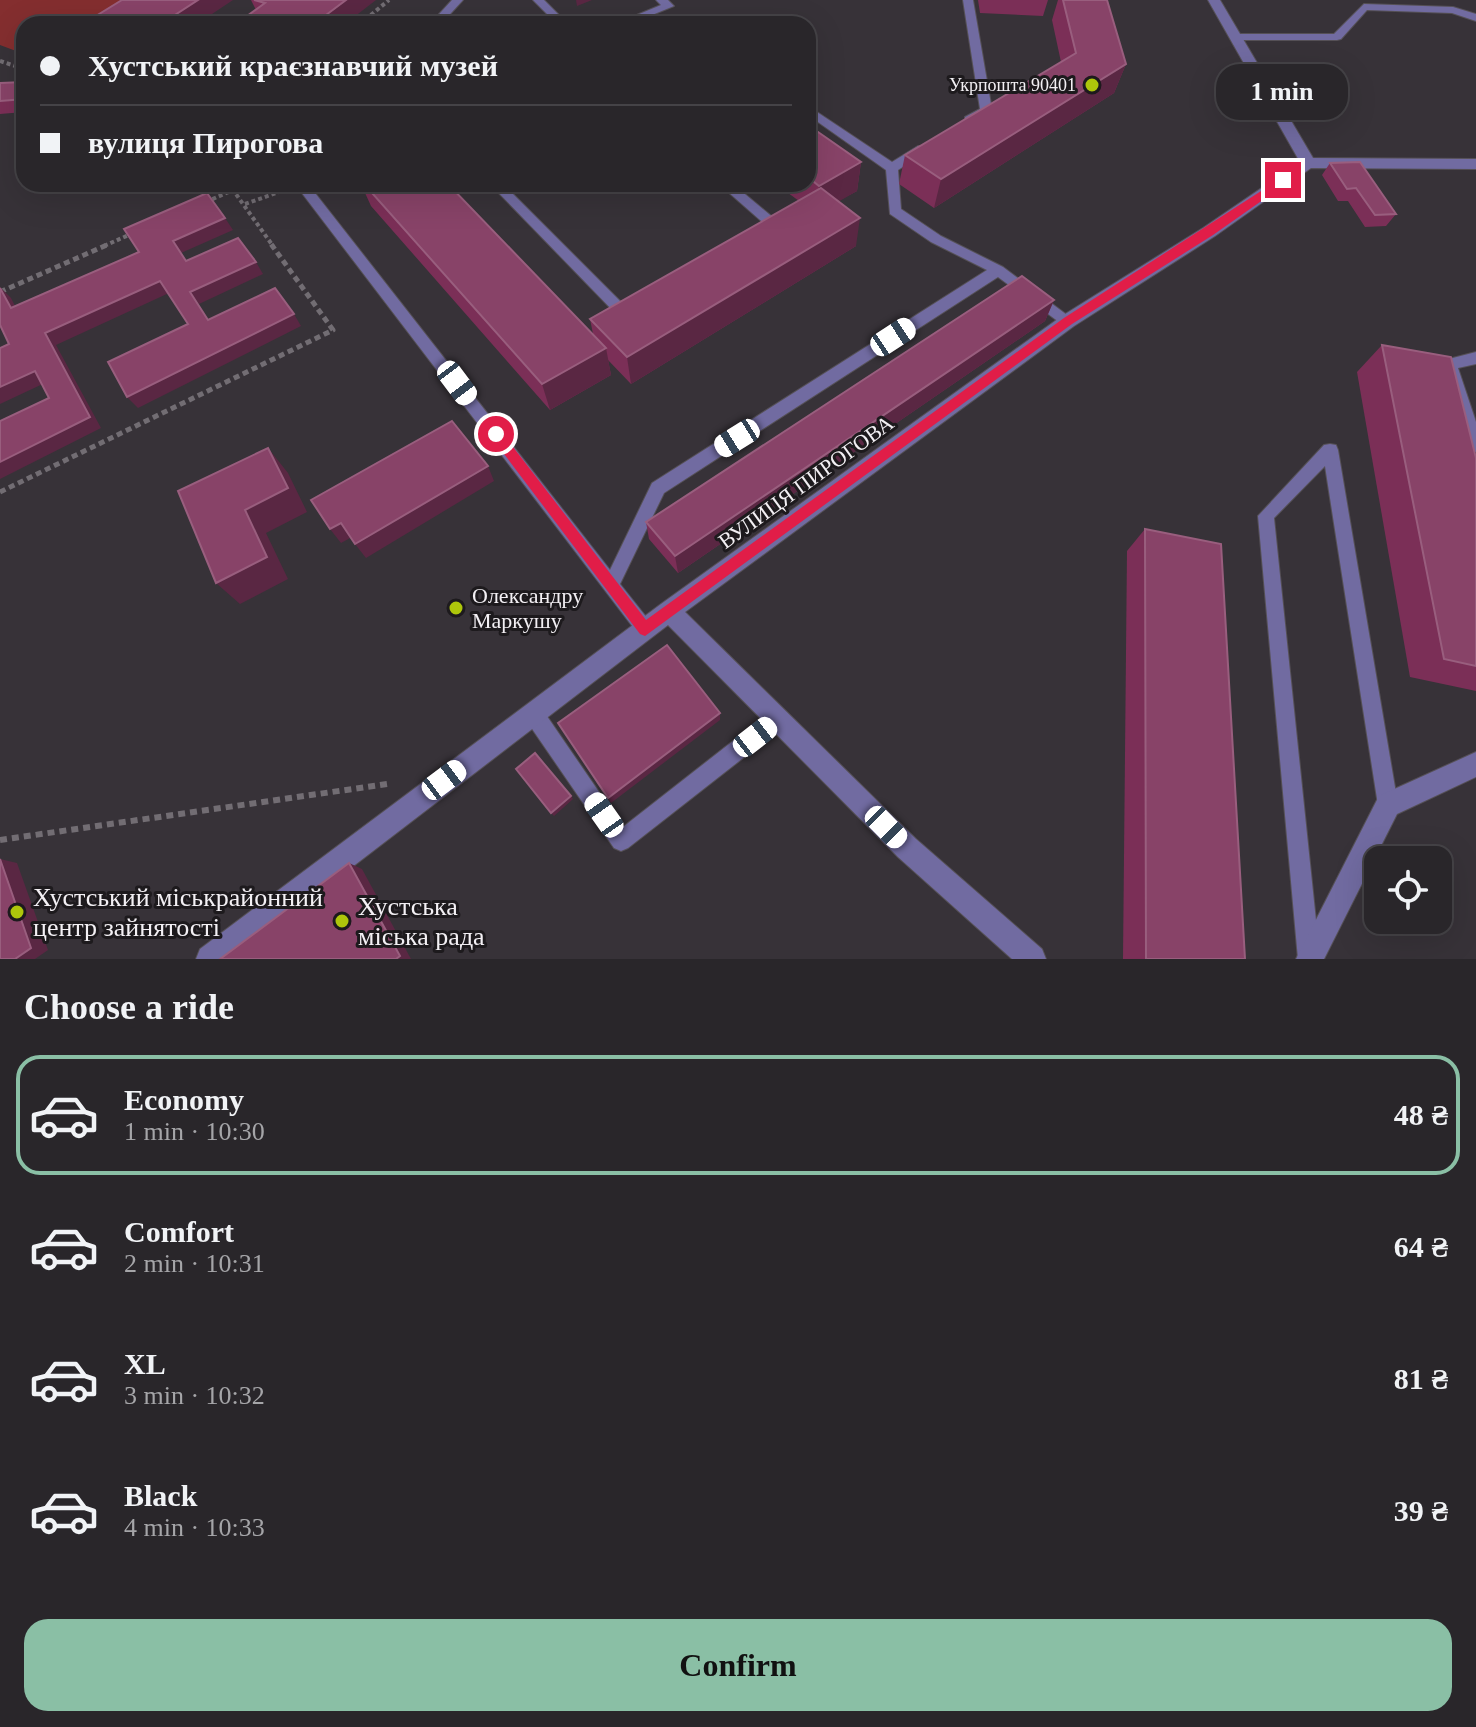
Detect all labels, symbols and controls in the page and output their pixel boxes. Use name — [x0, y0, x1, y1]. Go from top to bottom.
text: Хустський краєзнавчий музей — [88, 49, 498, 82]
callout: 1 min — [1217, 64, 1349, 120]
place label: Укрпошта 90401 — [949, 75, 1076, 95]
marker: Укрпошта 90401 — [1083, 76, 1101, 94]
text: 1 min — [1251, 77, 1313, 106]
text: вулиця Пирогова — [88, 126, 323, 159]
route end — [1265, 162, 1301, 198]
car — [866, 314, 920, 360]
car — [433, 357, 481, 409]
street label: ВУЛИЦЯ ПИРОГОВА — [714, 410, 898, 554]
car — [710, 415, 764, 461]
route start — [478, 416, 514, 452]
place label: Олександру Маркушу — [472, 583, 583, 633]
marker: Олександру Маркушу — [447, 599, 465, 617]
car — [729, 713, 781, 761]
car — [418, 756, 470, 804]
car — [580, 788, 628, 842]
car — [861, 802, 911, 852]
map controls — [1364, 846, 1452, 934]
button: locate — [1364, 846, 1452, 934]
place label: Хустський міськрайонний центр зайнятості — [33, 883, 323, 942]
place label: Хустська міська рада — [358, 892, 485, 951]
marker: Хустський міськрайонний центр зайнятості — [8, 903, 26, 921]
marker: Хустська міська рада — [333, 912, 351, 930]
text: Choose a ride — [24, 987, 234, 1027]
icon: car — [28, 1079, 100, 1151]
text: Economy — [124, 1083, 244, 1116]
text: 48 ₴ — [1394, 1098, 1448, 1131]
text: 1 min · 10:30 — [124, 1117, 265, 1146]
icon: car — [28, 1211, 100, 1283]
text: Comfort — [124, 1215, 234, 1248]
text: 64 ₴ — [1394, 1230, 1448, 1263]
text: 2 min · 10:31 — [124, 1249, 265, 1278]
icon: car — [28, 1343, 100, 1415]
text: XL — [124, 1347, 166, 1380]
text: 81 ₴ — [1394, 1362, 1448, 1395]
text: 3 min · 10:32 — [124, 1381, 265, 1410]
icon: car — [28, 1475, 100, 1547]
text: Black — [124, 1479, 197, 1512]
text: 39 ₴ — [1394, 1494, 1448, 1527]
text: 4 min · 10:33 — [124, 1513, 265, 1542]
button: Confirm — [24, 1619, 1452, 1711]

